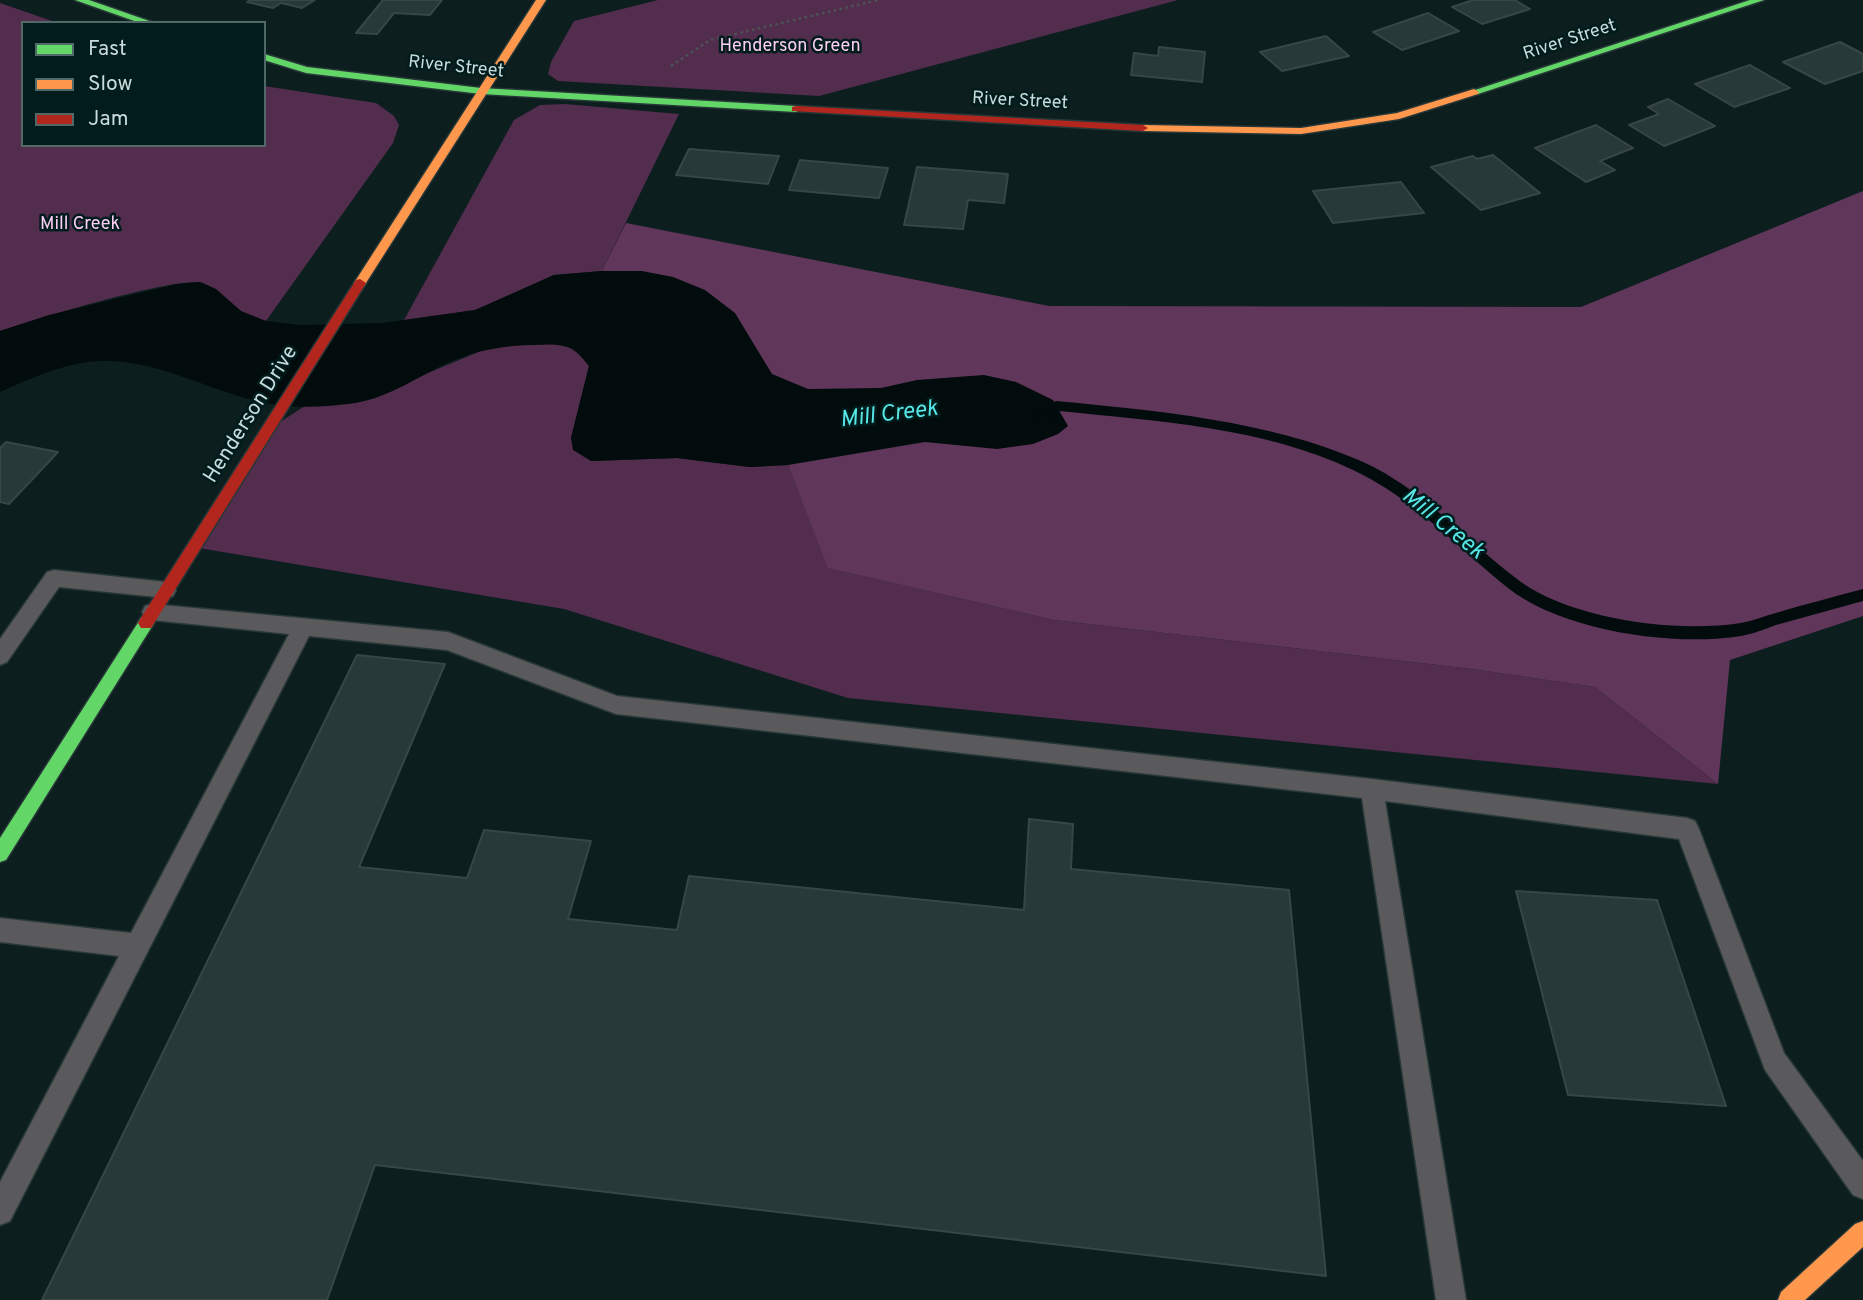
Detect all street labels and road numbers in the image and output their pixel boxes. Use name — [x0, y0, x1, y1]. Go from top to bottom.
street label: River Street — [1521, 16, 1619, 66]
street label: River Street — [407, 52, 505, 84]
street label: River Street — [971, 89, 1069, 115]
street label: Henderson Drive — [200, 342, 304, 488]

